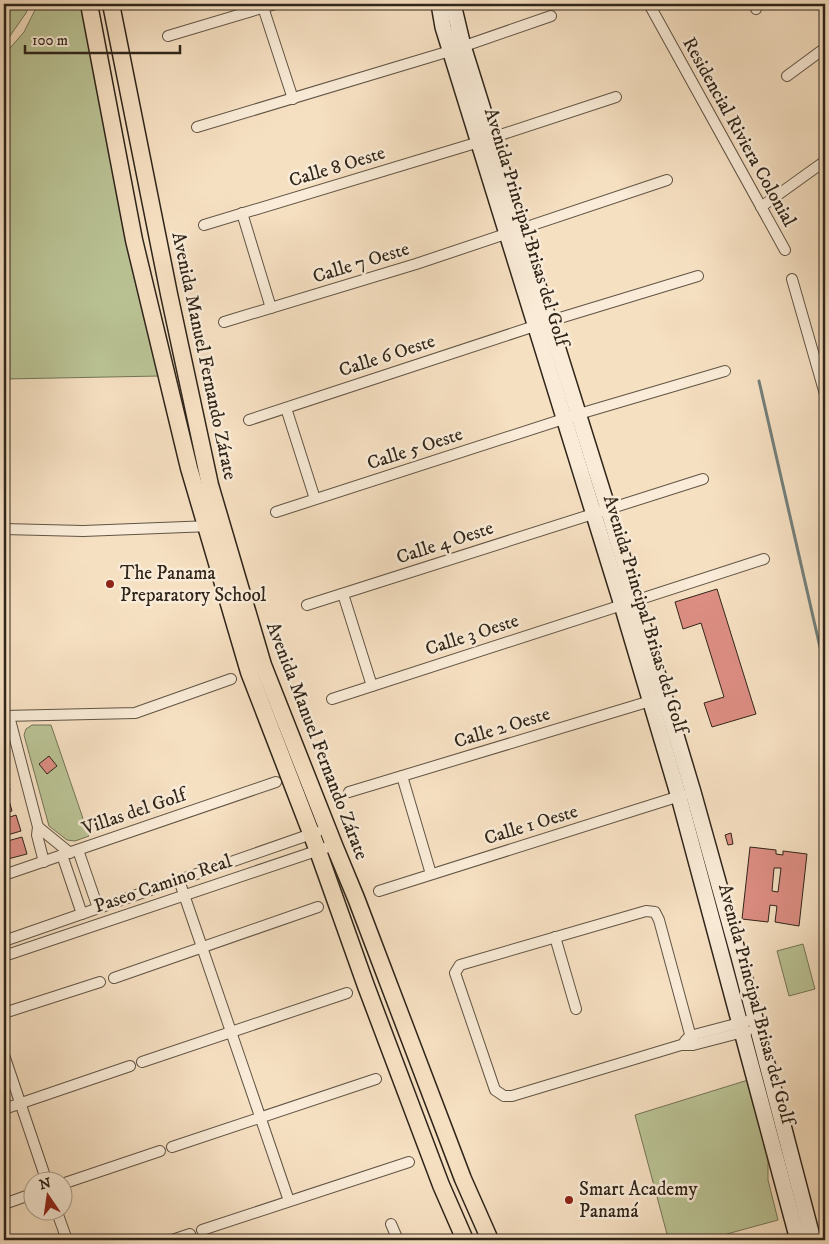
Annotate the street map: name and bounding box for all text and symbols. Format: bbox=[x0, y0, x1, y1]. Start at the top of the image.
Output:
scale bar bbox=[25, 22, 180, 54]
text: 100 m bbox=[32, 31, 68, 50]
street label: Residencial Riviera Colonial bbox=[677, 33, 801, 231]
street label: Avenida Principal Brisas del Golf bbox=[479, 105, 574, 352]
street label: Calle 8 Oeste bbox=[286, 141, 388, 192]
street label: Avenida Manuel Fernando Zárate bbox=[166, 230, 242, 482]
street label: Calle 7 Oeste bbox=[310, 237, 412, 289]
street label: Calle 6 Oeste bbox=[336, 330, 438, 382]
street label: Calle 5 Oeste bbox=[364, 423, 466, 475]
street label: Avenida Principal Brisas del Golf bbox=[598, 492, 693, 739]
street label: Calle 4 Oeste bbox=[394, 516, 497, 569]
place label: The Panama Preparatory School bbox=[120, 562, 267, 607]
marker: The Panama Preparatory School bbox=[104, 578, 116, 590]
street label: Calle 3 Oeste bbox=[422, 609, 522, 661]
street label: Avenida Manuel Fernando Zárate bbox=[261, 619, 373, 863]
street label: Calle 2 Oeste bbox=[451, 702, 553, 753]
street label: Villas del Golf bbox=[78, 783, 192, 841]
street label: Calle 1 Oeste bbox=[481, 800, 581, 850]
street label: Paseo Camino Real bbox=[91, 850, 235, 918]
street label: Avenida Principal Brisas del Golf bbox=[713, 881, 800, 1129]
north arrow bbox=[22, 1172, 72, 1222]
text: N bbox=[38, 1174, 53, 1194]
place label: Smart Academy Panamá bbox=[579, 1178, 698, 1223]
marker: Smart Academy Panamá bbox=[563, 1194, 575, 1206]

